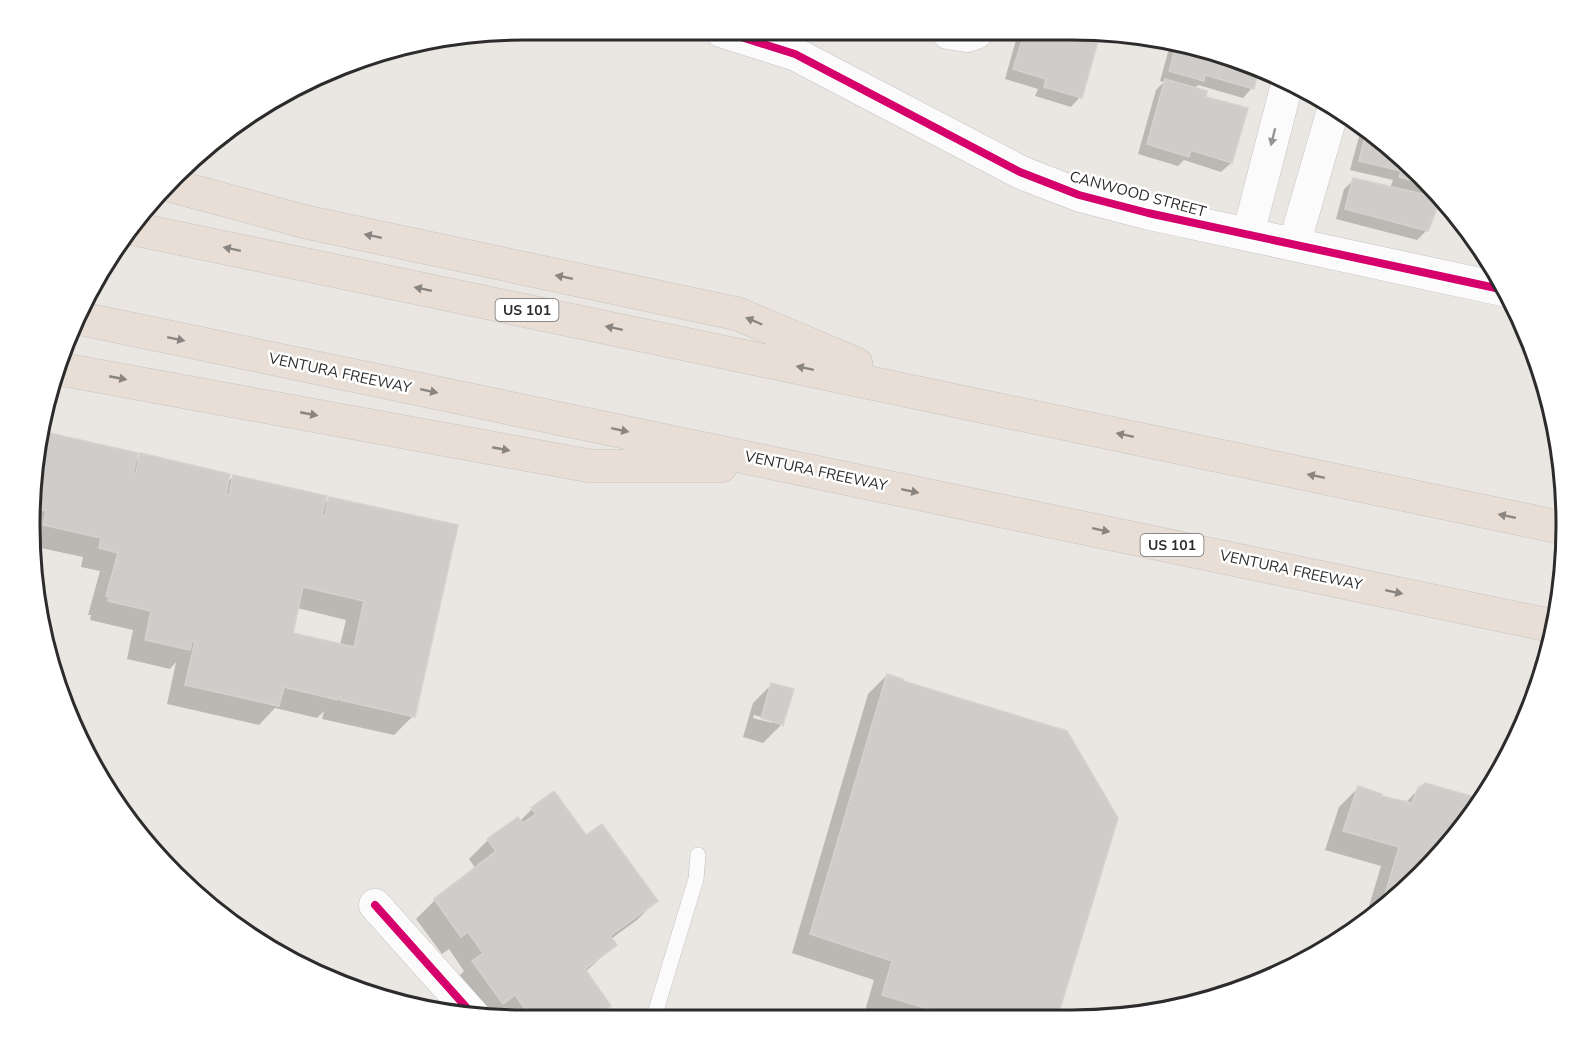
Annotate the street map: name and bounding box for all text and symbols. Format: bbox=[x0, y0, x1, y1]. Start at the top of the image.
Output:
one-way arrow bbox=[1268, 128, 1278, 146]
street label: CANWOOD STREET bbox=[1068, 166, 1208, 222]
one-way arrow bbox=[364, 231, 383, 241]
one-way arrow bbox=[222, 244, 241, 253]
one-way arrow bbox=[554, 272, 573, 281]
one-way arrow bbox=[413, 284, 432, 293]
road number: US 101 bbox=[496, 299, 558, 321]
one-way arrow bbox=[744, 316, 762, 326]
one-way arrow bbox=[604, 323, 623, 333]
one-way arrow bbox=[167, 335, 186, 344]
street label: VENTURA FREEWAY bbox=[266, 348, 414, 398]
one-way arrow bbox=[795, 363, 814, 372]
one-way arrow bbox=[108, 374, 127, 383]
one-way arrow bbox=[419, 387, 438, 396]
one-way arrow bbox=[300, 410, 319, 419]
one-way arrow bbox=[610, 426, 629, 436]
one-way arrow bbox=[1116, 430, 1134, 440]
one-way arrow bbox=[492, 445, 511, 454]
street label: VENTURA FREEWAY bbox=[742, 446, 890, 496]
one-way arrow bbox=[1306, 471, 1325, 480]
one-way arrow bbox=[900, 487, 919, 496]
one-way arrow bbox=[1497, 511, 1516, 520]
one-way arrow bbox=[1091, 526, 1110, 536]
road number: US 101 bbox=[1140, 534, 1204, 556]
street label: VENTURA FREEWAY bbox=[1217, 545, 1365, 595]
one-way arrow bbox=[1385, 587, 1403, 597]

